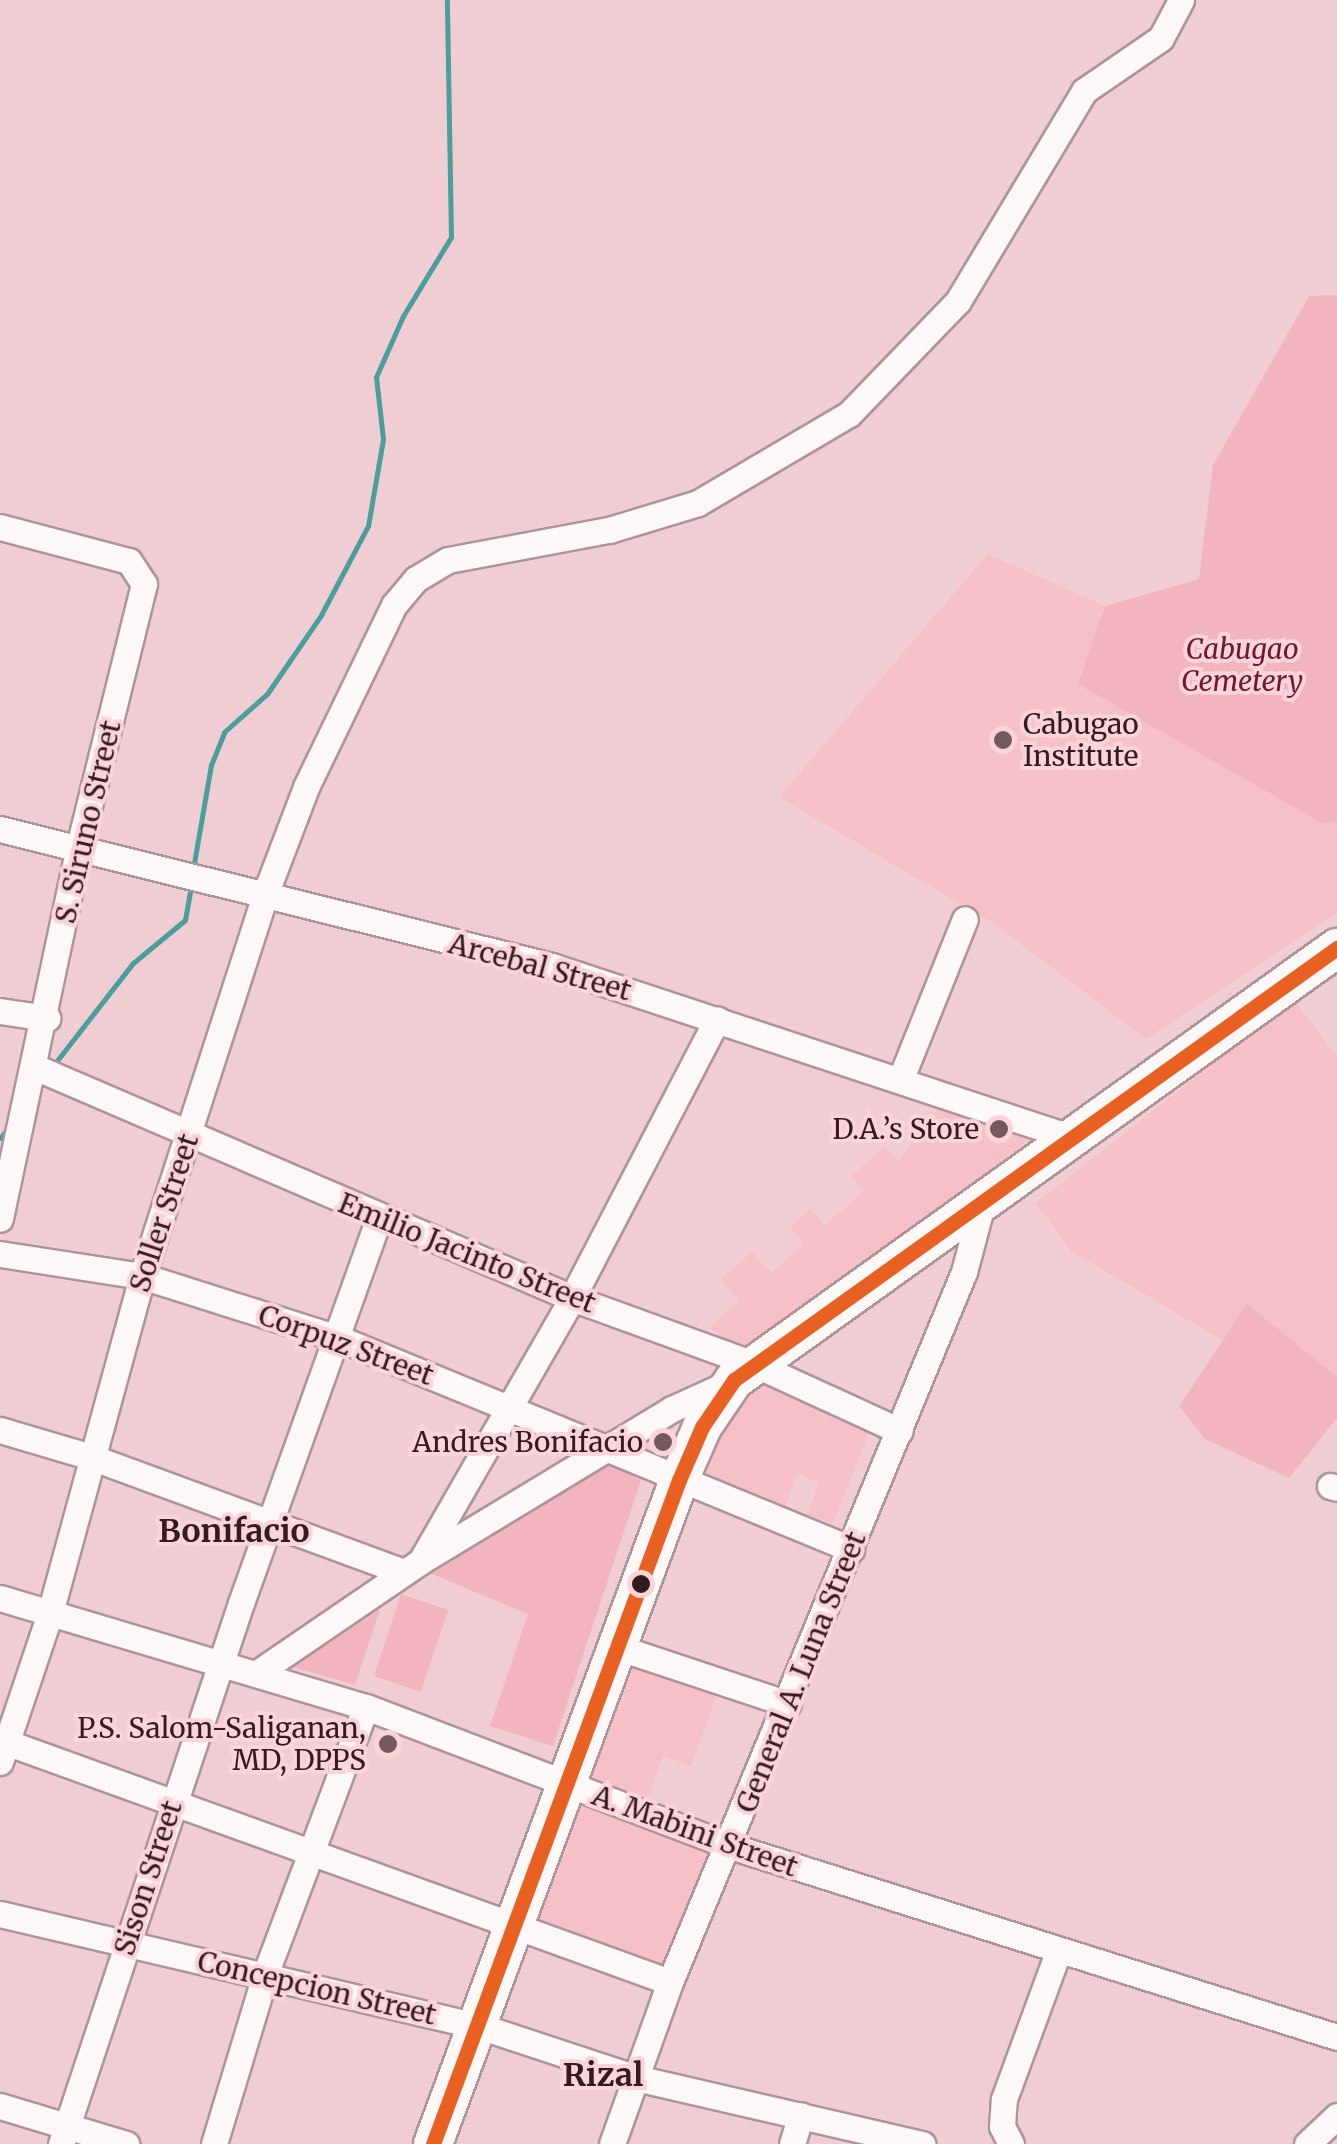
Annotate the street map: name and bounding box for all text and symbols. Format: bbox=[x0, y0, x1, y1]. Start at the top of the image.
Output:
park label: Cabugao Cemetery bbox=[1181, 632, 1303, 698]
place label: Cabugao Institute bbox=[1023, 707, 1139, 773]
street label: S. Siruno Street bbox=[48, 717, 128, 927]
marker: Cabugao Institute bbox=[992, 729, 1014, 751]
street label: Arcebal Street bbox=[445, 926, 635, 1008]
place label: D.A.’s Store bbox=[833, 1112, 979, 1146]
marker: D.A.’s Store bbox=[988, 1118, 1010, 1140]
street label: Soller Street bbox=[123, 1130, 205, 1296]
street label: Emilio Jacinto Street bbox=[334, 1186, 600, 1320]
street label: Corpuz Street bbox=[254, 1298, 438, 1392]
place label: Andres Bonifacio bbox=[412, 1425, 643, 1459]
marker: Andres Bonifacio bbox=[652, 1431, 674, 1453]
district label: Bonifacio bbox=[158, 1512, 310, 1550]
street label: General A. Luna Street bbox=[729, 1527, 873, 1817]
unlabelled marker bbox=[631, 1574, 651, 1594]
place label: P.S. Salom-Saliganan, MD, DPPS bbox=[77, 1711, 366, 1777]
marker: P.S. Salom-Saliganan, MD, DPPS bbox=[375, 1731, 401, 1757]
street label: A. Mabini Street bbox=[588, 1778, 802, 1884]
street label: Sison Street bbox=[107, 1796, 189, 1960]
street label: Concepcion Street bbox=[194, 1944, 440, 2032]
district label: Rizal bbox=[563, 2056, 643, 2094]

